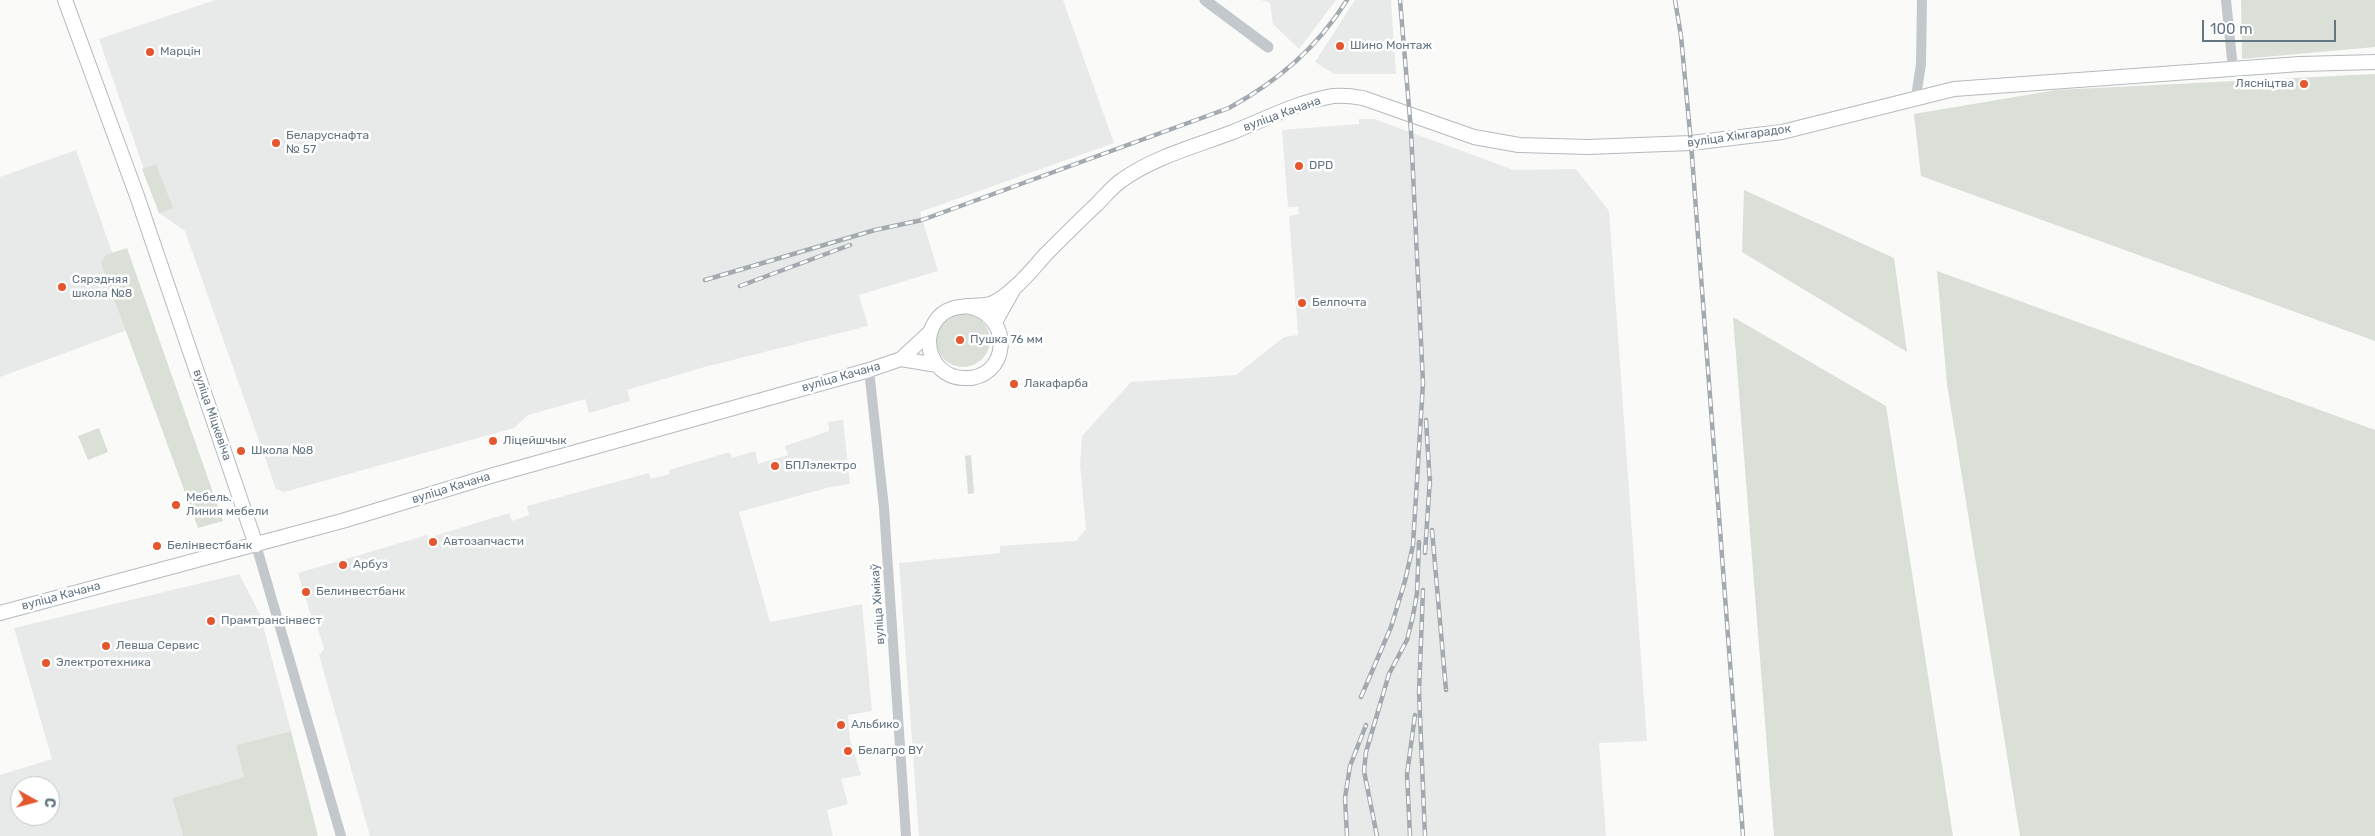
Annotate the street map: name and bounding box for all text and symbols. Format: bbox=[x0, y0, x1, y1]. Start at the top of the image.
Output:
scale bar bbox=[2205, 10, 2339, 42]
text: 100 m bbox=[2210, 20, 2252, 38]
place label: Шино Монтаж bbox=[1350, 39, 1432, 53]
marker: Шино Монтаж bbox=[1334, 40, 1346, 52]
place label: Марцін bbox=[160, 45, 201, 59]
marker: Марцін bbox=[144, 46, 156, 58]
place label: Лясніцтва bbox=[2235, 77, 2294, 91]
marker: Лясніцтва bbox=[2298, 78, 2310, 90]
street label: вуліца Качана bbox=[1241, 93, 1323, 135]
street label: вуліца Хімгарадок bbox=[1686, 122, 1792, 150]
place label: Беларуснафта № 57 bbox=[286, 129, 369, 157]
marker: Беларуснафта № 57 bbox=[270, 137, 282, 149]
place label: DPD bbox=[1309, 159, 1333, 173]
marker: DPD bbox=[1293, 160, 1305, 172]
place label: Сярэдняя школа №8 bbox=[72, 273, 132, 301]
marker: Сярэдняя школа №8 bbox=[56, 281, 68, 293]
place label: Белпочта bbox=[1312, 296, 1367, 310]
marker: Белпочта bbox=[1296, 297, 1308, 309]
place label: Пушка 76 мм bbox=[970, 333, 1043, 347]
marker: Пушка 76 мм bbox=[954, 334, 966, 346]
street label: вуліца Качана bbox=[800, 359, 882, 395]
street label: вуліца Міцкевіча bbox=[190, 368, 234, 462]
place label: Лакафарба bbox=[1024, 377, 1088, 391]
marker: Лакафарба bbox=[1008, 378, 1020, 390]
place label: Ліцейшчык bbox=[503, 434, 567, 448]
marker: Ліцейшчык bbox=[487, 435, 499, 447]
place label: Школа №8 bbox=[251, 444, 313, 458]
marker: Школа №8 bbox=[235, 445, 247, 457]
place label: БПЛэлектро bbox=[785, 459, 857, 473]
marker: БПЛэлектро bbox=[769, 460, 781, 472]
street label: вуліца Качана bbox=[410, 469, 492, 507]
place label: Мебель. Линия мебели bbox=[186, 491, 269, 519]
marker: Мебель. Линия мебели bbox=[170, 499, 182, 511]
place label: Автозапчасти bbox=[443, 535, 524, 549]
marker: Автозапчасти bbox=[427, 536, 439, 548]
place label: Белінвестбанк bbox=[167, 539, 252, 553]
marker: Белінвестбанк bbox=[151, 540, 163, 552]
place label: Арбуз bbox=[353, 558, 388, 572]
marker: Арбуз bbox=[337, 559, 349, 571]
street label: вуліца Хімікаў bbox=[868, 563, 888, 645]
street label: вуліца Качана bbox=[20, 579, 102, 613]
place label: Белинвестбанк bbox=[316, 585, 405, 599]
marker: Белинвестбанк bbox=[300, 586, 312, 598]
place label: Прамтрансінвест bbox=[221, 614, 322, 628]
marker: Прамтрансінвест bbox=[205, 615, 217, 627]
place label: Левша Сервис bbox=[116, 639, 199, 653]
marker: Левша Сервис bbox=[100, 640, 112, 652]
place label: Электротехника bbox=[56, 656, 151, 670]
marker: Электротехника bbox=[40, 657, 52, 669]
place label: Альбико bbox=[851, 718, 899, 732]
marker: Альбико bbox=[835, 719, 847, 731]
place label: Белагро BY bbox=[858, 744, 924, 758]
marker: Белагро BY bbox=[842, 745, 854, 757]
north arrow bbox=[10, 776, 60, 826]
text: С bbox=[40, 797, 58, 809]

